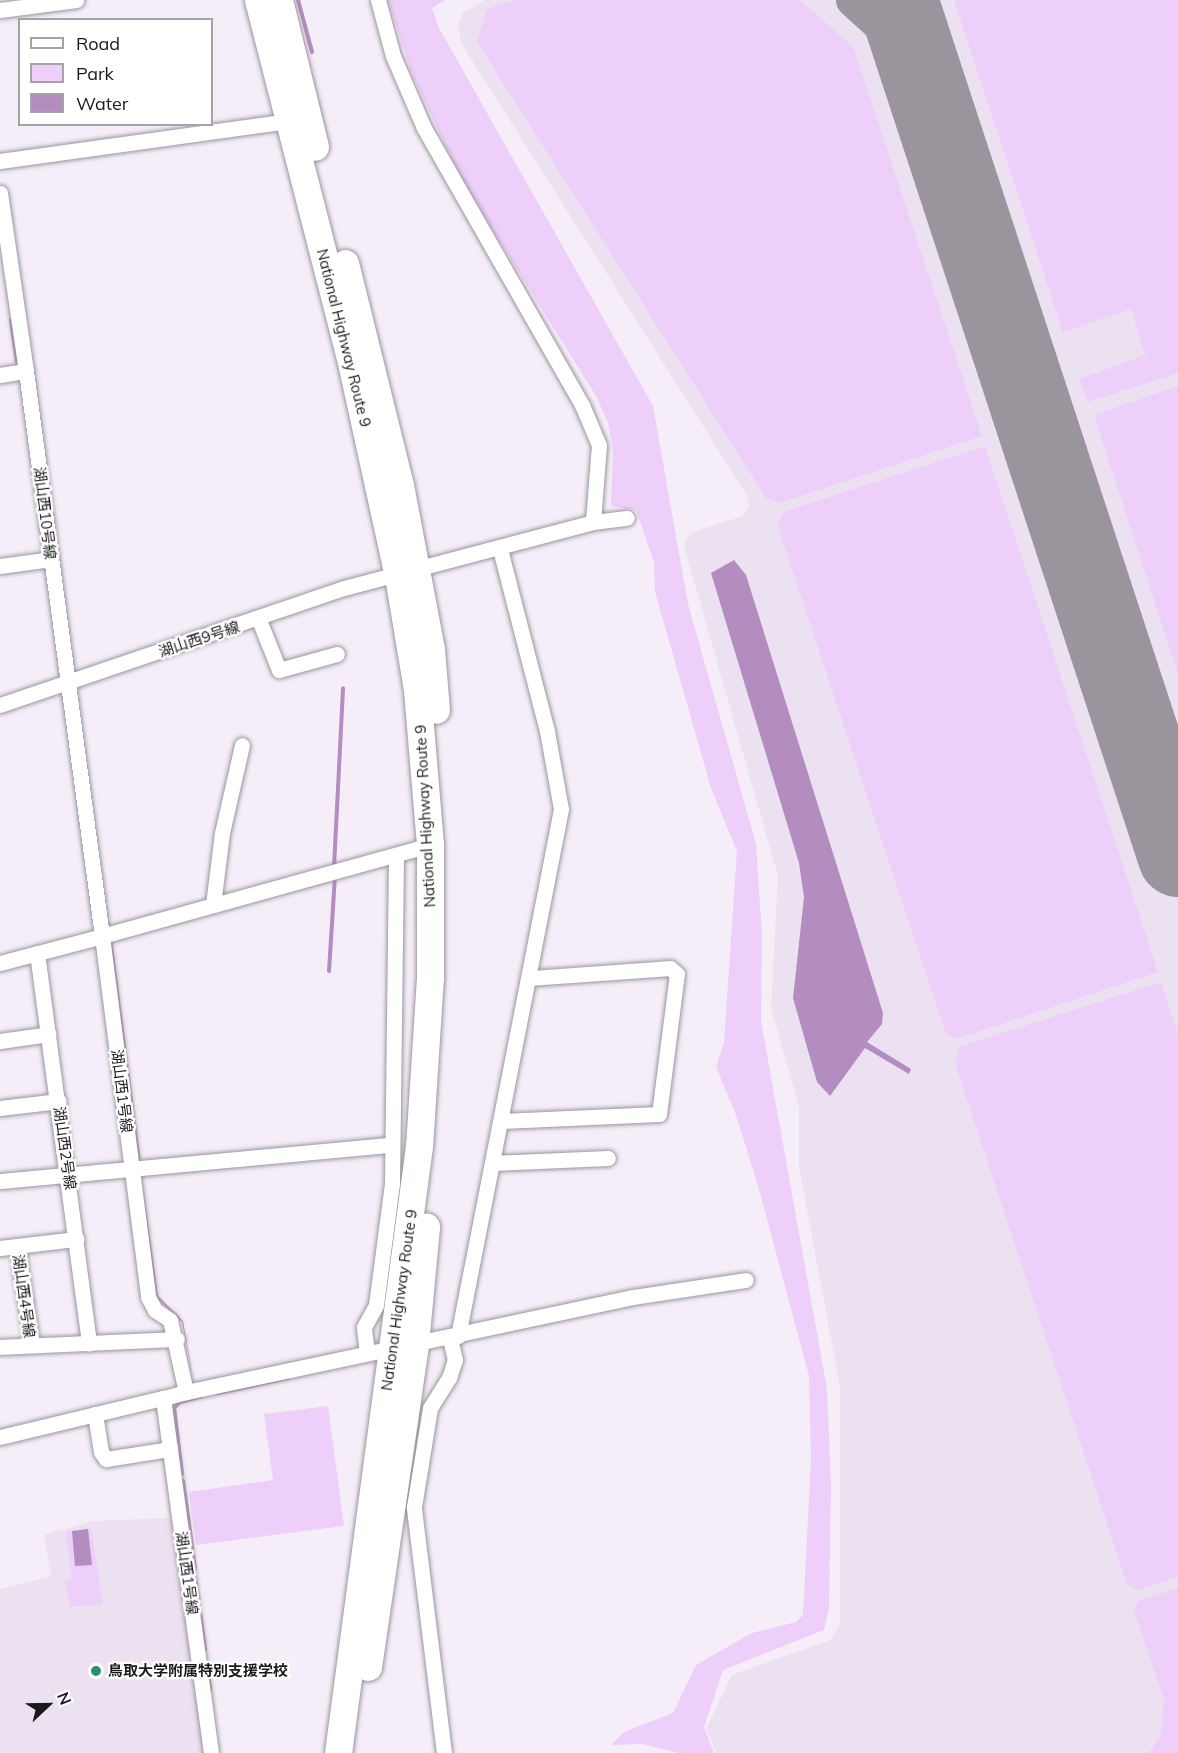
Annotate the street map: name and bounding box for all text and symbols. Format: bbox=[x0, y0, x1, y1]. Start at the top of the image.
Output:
legend bbox=[18, 18, 213, 126]
text: Road bbox=[76, 32, 120, 55]
text: Park bbox=[76, 62, 114, 85]
text: Water bbox=[76, 92, 128, 115]
street label: National Highway Route 9 bbox=[313, 247, 375, 429]
street label: 湖山西10号線 bbox=[30, 466, 60, 560]
street label: 湖山西9号線 bbox=[156, 617, 242, 661]
street label: National Highway Route 9 bbox=[411, 724, 439, 908]
street label: 湖山西1号線 bbox=[108, 1048, 136, 1134]
street label: 湖山西2号線 bbox=[50, 1105, 80, 1191]
street label: National Highway Route 9 bbox=[377, 1208, 421, 1392]
street label: 湖山西4号線 bbox=[9, 1253, 39, 1339]
street label: 湖山西1号線 bbox=[172, 1530, 202, 1616]
place label: 鳥取大学附属特別支援学校 bbox=[108, 1662, 288, 1680]
marker: 鳥取大学附属特別支援学校 bbox=[89, 1664, 103, 1678]
north arrow bbox=[18, 1675, 78, 1735]
text: N bbox=[53, 1689, 76, 1708]

